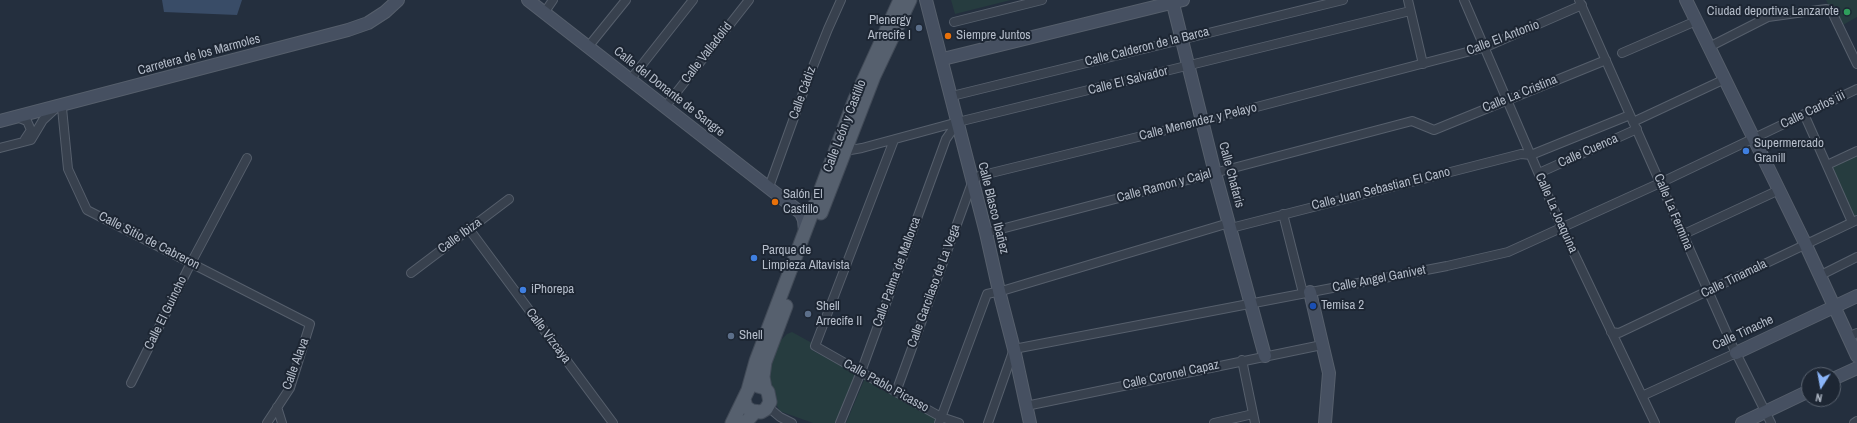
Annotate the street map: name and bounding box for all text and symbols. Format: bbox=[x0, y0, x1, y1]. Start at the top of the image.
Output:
place label: Ciudad deportiva Lanzarote bbox=[1707, 4, 1839, 20]
marker: Ciudad deportiva Lanzarote bbox=[1842, 7, 1852, 17]
place label: Plenergy Arrecife I bbox=[868, 13, 911, 44]
street label: Calle El Antonio bbox=[1465, 17, 1541, 59]
street label: Calle Valladolid bbox=[678, 19, 736, 87]
marker: Plenergy Arrecife I bbox=[914, 23, 924, 33]
street label: Calle Calderon de la Barca bbox=[1083, 24, 1211, 70]
place label: Siempre Juntos bbox=[956, 28, 1031, 44]
street label: Carretera de los Marmoles bbox=[136, 31, 262, 79]
marker: Siempre Juntos bbox=[943, 31, 953, 41]
street label: Calle del Donante de Sangre bbox=[610, 44, 728, 140]
street label: Calle Cádiz bbox=[786, 64, 820, 122]
street label: Calle El Salvador bbox=[1086, 64, 1170, 98]
street label: Calle La Cristina bbox=[1480, 72, 1560, 116]
street label: Calle León y Castillo bbox=[820, 78, 870, 174]
street label: Calle Carlos iii bbox=[1778, 88, 1848, 132]
street label: Calle Menendez y Pelayo bbox=[1137, 100, 1259, 144]
street label: Calle Cuenca bbox=[1556, 131, 1620, 171]
place label: Supermercado Granill bbox=[1754, 136, 1824, 167]
street label: Calle Chafaris bbox=[1215, 140, 1247, 210]
marker: Supermercado Granill bbox=[1741, 146, 1751, 156]
street label: Calle Blasco Ibañez bbox=[974, 160, 1012, 256]
street label: Calle Juan Sebastian El Cano bbox=[1310, 164, 1452, 214]
street label: Calle Ramon y Cajal bbox=[1115, 166, 1213, 206]
street label: Calle La Joaquina bbox=[1531, 171, 1581, 255]
street label: Calle La Fermina bbox=[1650, 172, 1696, 252]
place label: Salón El Castillo bbox=[783, 187, 823, 218]
marker: Salón El Castillo bbox=[770, 197, 780, 207]
street label: Calle Sitio de Cabreron bbox=[96, 209, 202, 273]
street label: Calle Ibiza bbox=[435, 215, 485, 257]
street label: Calle Palma de Mallorca bbox=[870, 215, 924, 329]
street label: Calle Garcilaso de La Vega bbox=[904, 222, 964, 350]
place label: Parque de Limpieza Altavista bbox=[762, 243, 850, 274]
marker: Parque de Limpieza Altavista bbox=[749, 253, 759, 263]
street label: Calle Tinamala bbox=[1698, 256, 1770, 302]
street label: Calle Angel Ganivet bbox=[1331, 262, 1427, 296]
street label: Calle El Guincho bbox=[141, 274, 191, 352]
place label: iPhorepa bbox=[531, 282, 574, 298]
marker: iPhorepa bbox=[518, 285, 528, 295]
place label: Temisa 2 bbox=[1321, 298, 1364, 314]
place label: Shell Arrecife II bbox=[816, 299, 862, 330]
marker: Temisa 2 bbox=[1308, 301, 1318, 311]
street label: Calle Vizcaya bbox=[522, 305, 574, 367]
marker: Shell Arrecife II bbox=[803, 309, 813, 319]
street label: Calle Tinache bbox=[1710, 312, 1776, 354]
place label: Shell bbox=[739, 328, 763, 344]
marker: Shell bbox=[726, 331, 736, 341]
street label: Calle Alava bbox=[279, 336, 313, 392]
street label: Calle Pablo Picasso bbox=[841, 356, 931, 416]
street label: Calle Coronel Capaz bbox=[1121, 357, 1221, 393]
north arrow bbox=[1801, 367, 1841, 407]
text: N bbox=[1814, 390, 1823, 405]

